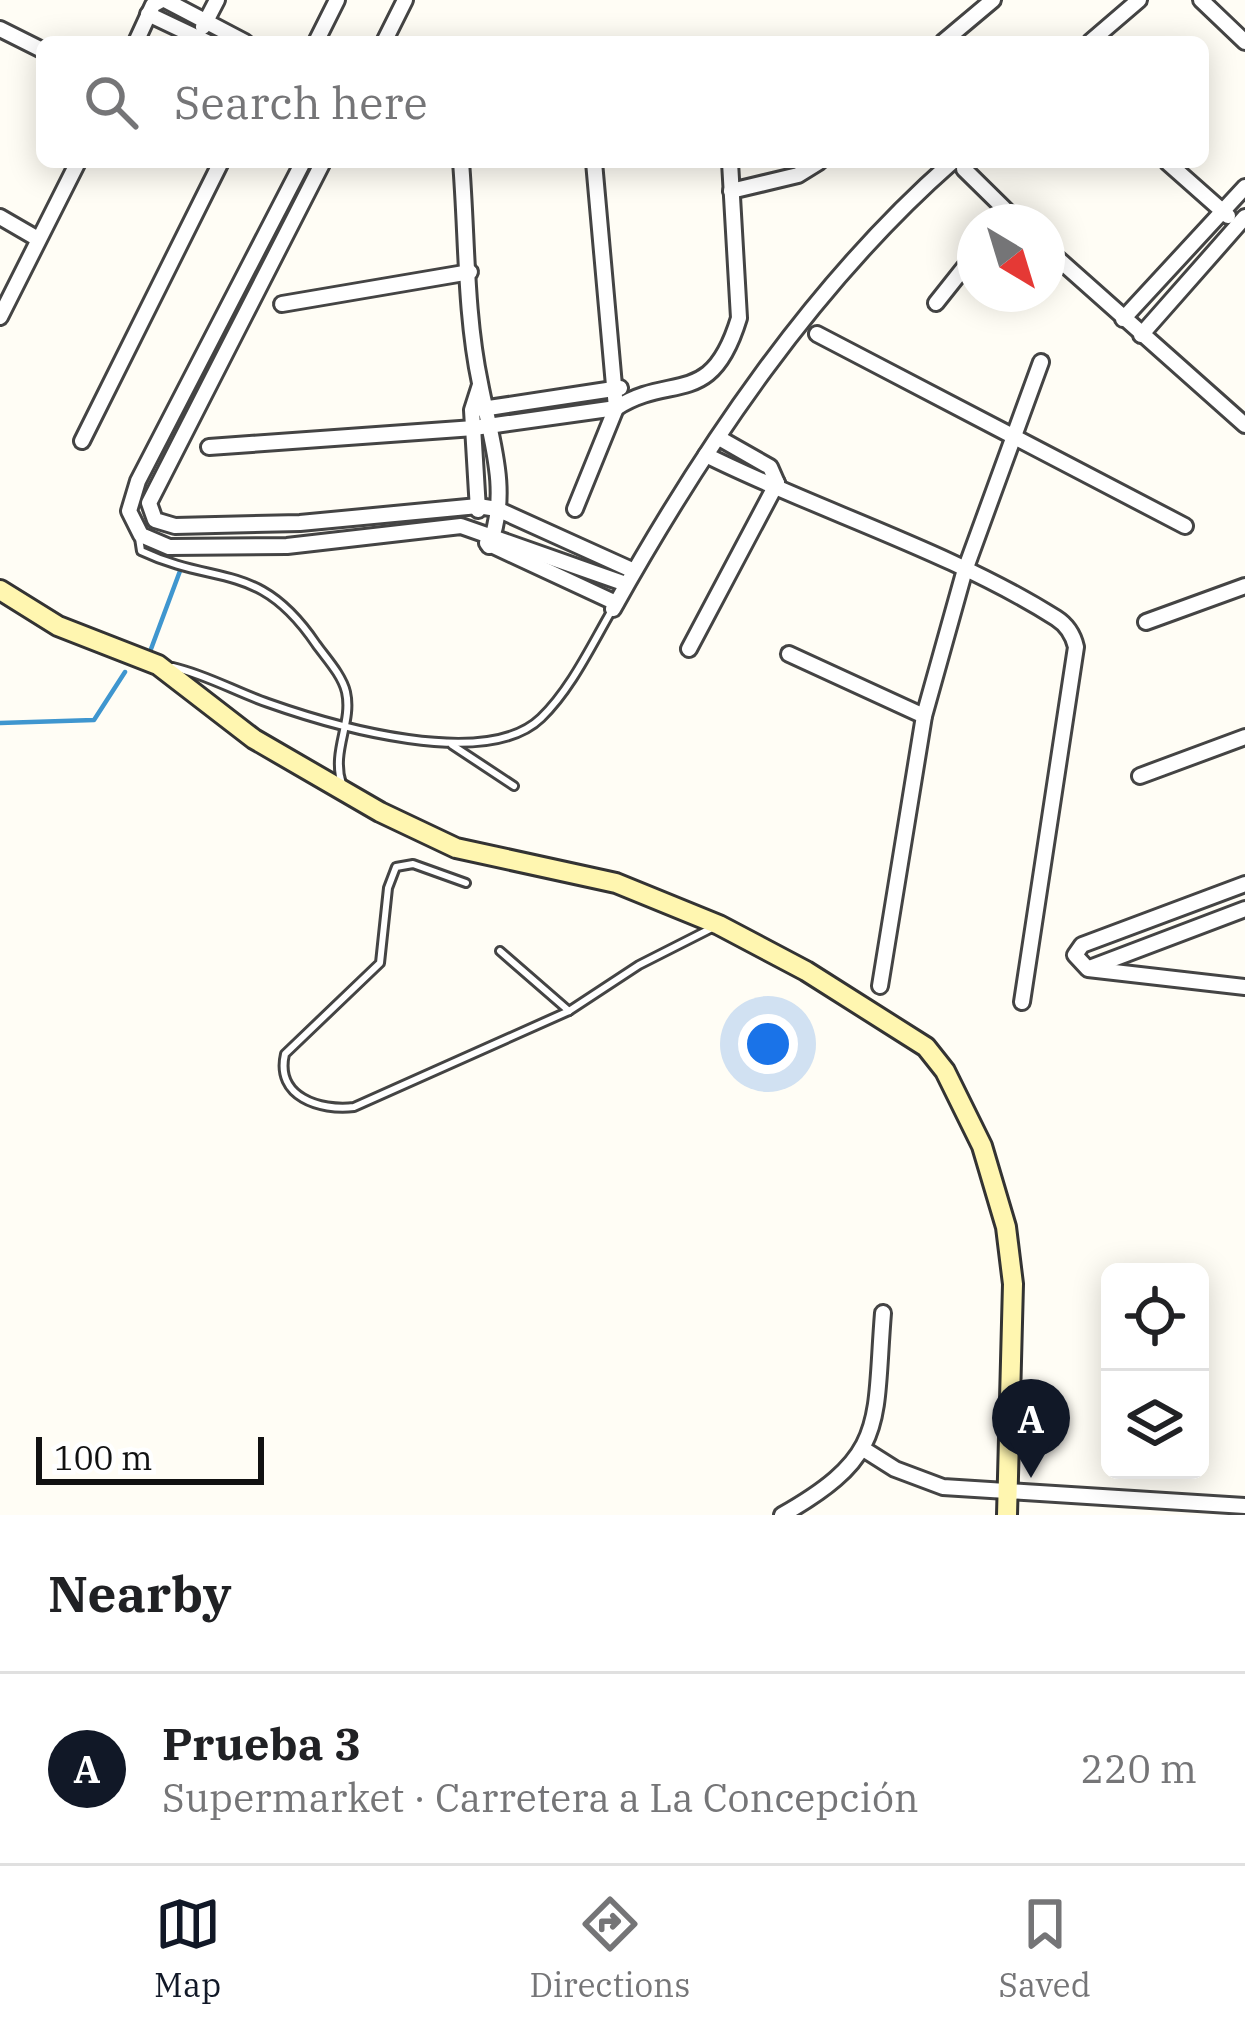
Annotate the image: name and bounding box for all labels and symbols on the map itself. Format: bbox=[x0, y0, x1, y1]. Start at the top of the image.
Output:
north arrow bbox=[957, 204, 1065, 312]
your location bbox=[738, 1014, 798, 1074]
pin: A bbox=[992, 1379, 1070, 1478]
scale bar bbox=[36, 1431, 264, 1484]

